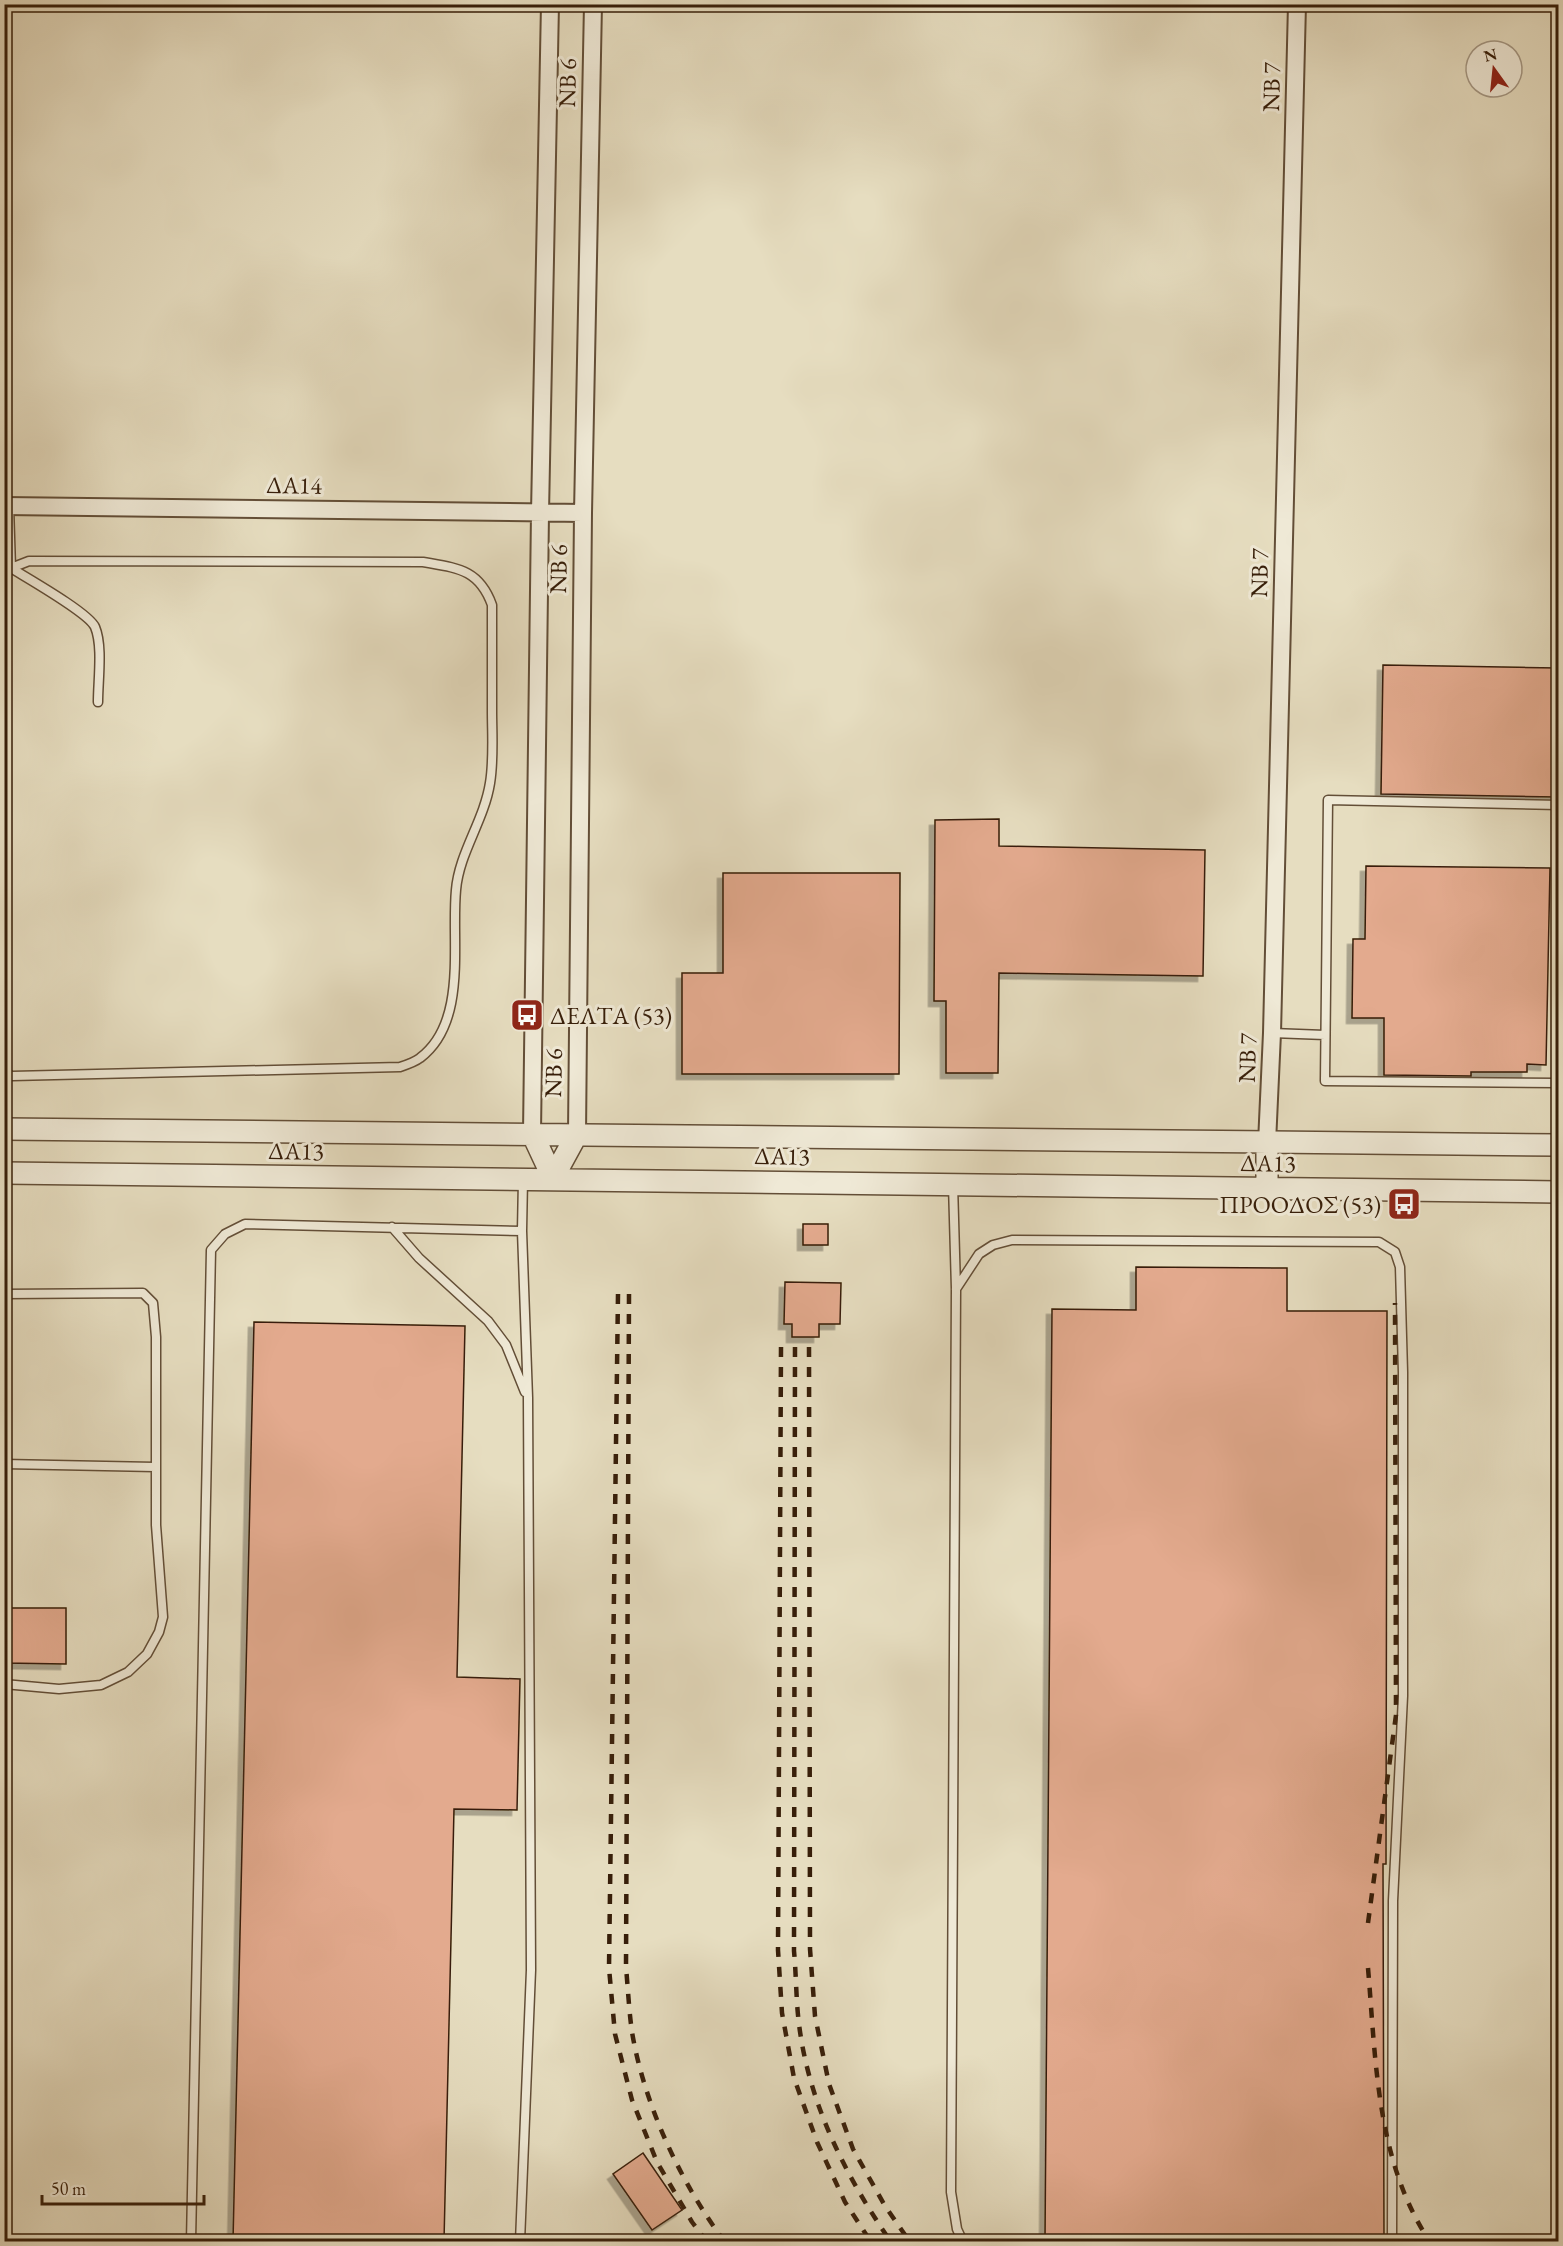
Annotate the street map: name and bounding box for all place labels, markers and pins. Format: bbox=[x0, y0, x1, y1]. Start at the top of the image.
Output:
bus stop icon: ΔΕΛΤΑ (53) bbox=[509, 997, 545, 1033]
place label: ΔΕΛΤΑ (53) bbox=[550, 1000, 672, 1031]
bus stop icon: ΠΡΟΟΔΟΣ (53) bbox=[1386, 1186, 1422, 1222]
place label: ΠΡΟΟΔΟΣ (53) bbox=[1219, 1189, 1381, 1220]

